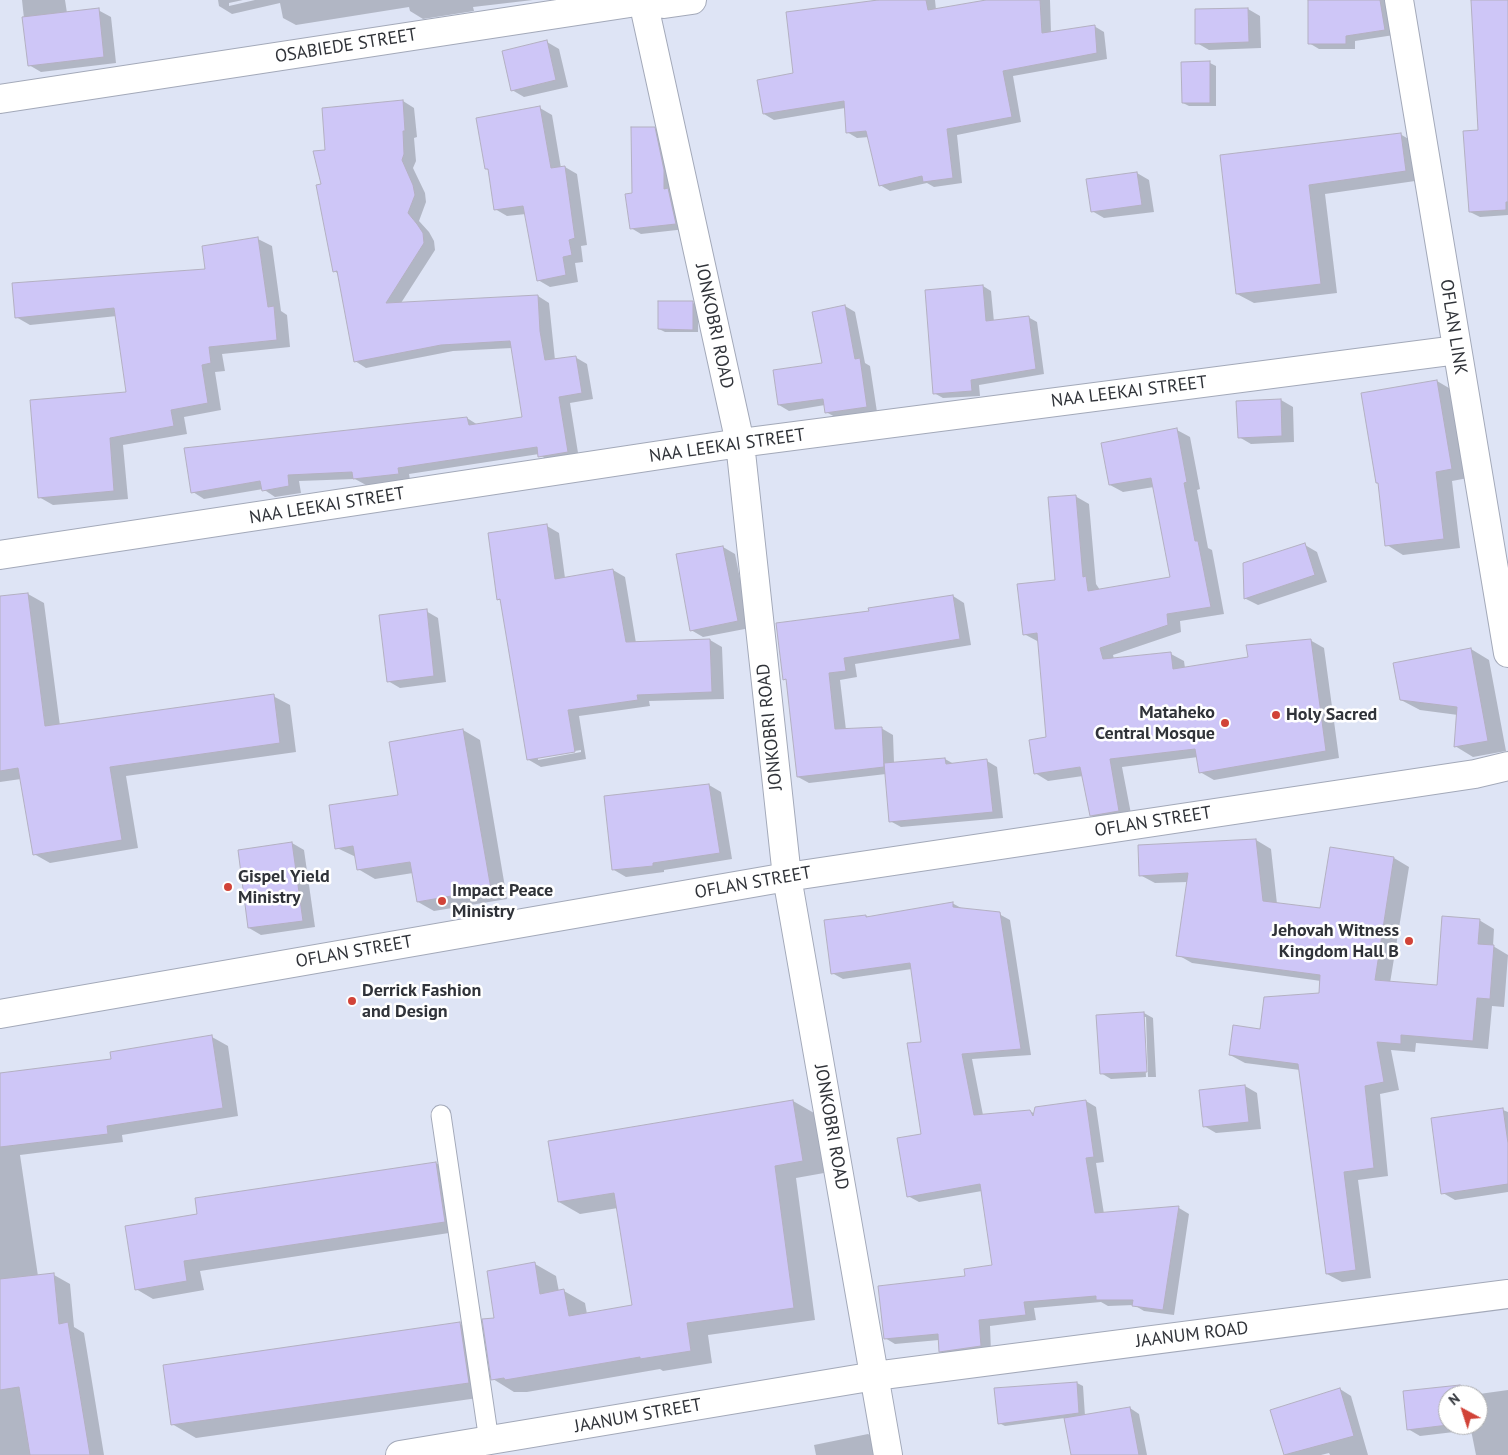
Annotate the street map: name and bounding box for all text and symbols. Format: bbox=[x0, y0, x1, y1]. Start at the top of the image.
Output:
street label: OSABIEDE STREET bbox=[273, 24, 419, 68]
street label: JONKOBRI ROAD bbox=[690, 261, 738, 391]
street label: OFLAN LINK bbox=[1435, 278, 1471, 376]
street label: NAA LEEKAI STREET bbox=[1050, 372, 1208, 412]
street label: NAA LEEKAI STREET bbox=[648, 424, 806, 468]
street label: NAA LEEKAI STREET bbox=[248, 483, 406, 529]
street label: JONKOBRI ROAD bbox=[753, 663, 787, 791]
place label: Mataheko Central Mosque bbox=[1095, 702, 1215, 744]
place label: Holy Sacred bbox=[1286, 704, 1377, 726]
marker: Holy Sacred bbox=[1270, 709, 1282, 721]
marker: Mataheko Central Mosque bbox=[1219, 717, 1231, 729]
street label: OFLAN STREET bbox=[1093, 802, 1213, 842]
street label: OFLAN STREET bbox=[693, 862, 813, 904]
place label: Gispel Yield Ministry bbox=[238, 866, 330, 909]
place label: Impact Peace Ministry bbox=[452, 880, 553, 922]
marker: Gispel Yield Ministry bbox=[222, 881, 234, 893]
marker: Impact Peace Ministry bbox=[436, 895, 448, 907]
place label: Jehovah Witness Kingdom Hall B bbox=[1272, 920, 1399, 962]
street label: OFLAN STREET bbox=[294, 931, 414, 973]
marker: Jehovah Witness Kingdom Hall B bbox=[1403, 935, 1415, 947]
place label: Derrick Fashion and Design bbox=[362, 980, 481, 1022]
marker: Derrick Fashion and Design bbox=[346, 995, 358, 1007]
street label: JONKOBRI ROAD bbox=[809, 1062, 853, 1192]
street label: JAANUM ROAD bbox=[1134, 1317, 1250, 1353]
north arrow bbox=[1438, 1385, 1488, 1435]
text: N bbox=[1445, 1389, 1463, 1409]
street label: JAANUM STREET bbox=[573, 1394, 703, 1438]

